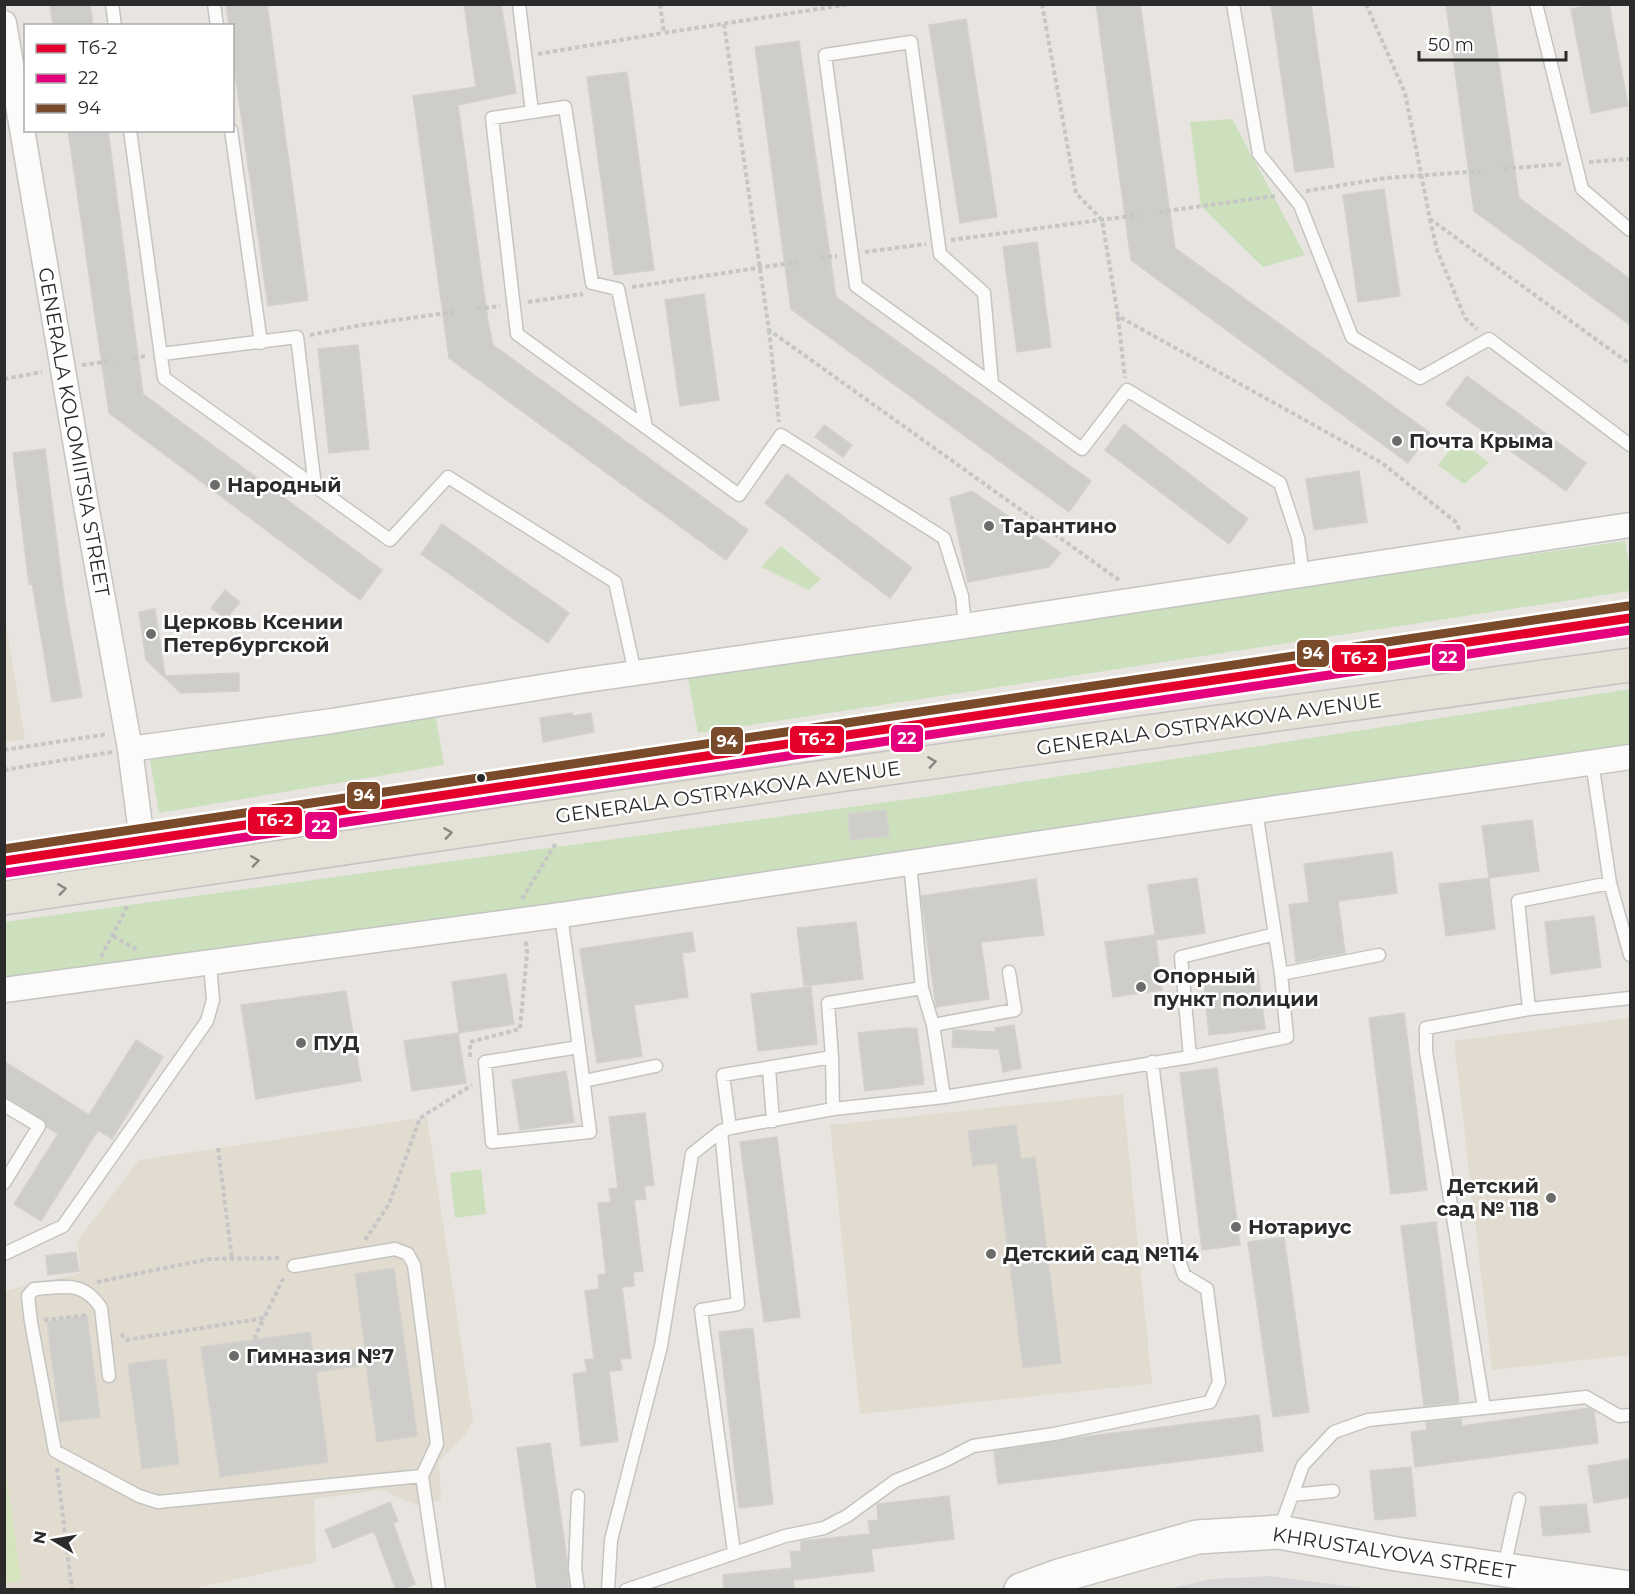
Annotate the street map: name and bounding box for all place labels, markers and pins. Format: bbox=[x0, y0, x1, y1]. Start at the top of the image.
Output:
place label: Почта Крыма bbox=[1409, 429, 1553, 453]
marker: Почта Крыма bbox=[1390, 434, 1404, 448]
place label: Народный bbox=[227, 473, 342, 497]
marker: Народный bbox=[208, 478, 222, 492]
place label: Тарантино bbox=[1001, 514, 1117, 538]
marker: Тарантино bbox=[982, 519, 996, 533]
place label: Церковь Ксении Петербургской bbox=[163, 610, 343, 657]
marker: Церковь Ксении Петербургской bbox=[144, 627, 158, 641]
unlabelled marker bbox=[475, 772, 487, 784]
place label: Опорный пункт полиции bbox=[1153, 964, 1319, 1011]
marker: Опорный пункт полиции bbox=[1134, 980, 1148, 994]
place label: ПУД bbox=[313, 1031, 360, 1055]
marker: ПУД bbox=[294, 1036, 308, 1050]
place label: Детский сад № 118 bbox=[1437, 1174, 1539, 1221]
marker: Детский сад № 118 bbox=[1544, 1191, 1558, 1205]
place label: Нотариус bbox=[1248, 1215, 1352, 1239]
marker: Нотариус bbox=[1229, 1220, 1243, 1234]
place label: Детский сад №114 bbox=[1003, 1242, 1199, 1266]
marker: Детский сад №114 bbox=[984, 1247, 998, 1261]
place label: Гимназия №7 bbox=[246, 1344, 394, 1368]
marker: Гимназия №7 bbox=[227, 1349, 241, 1363]

